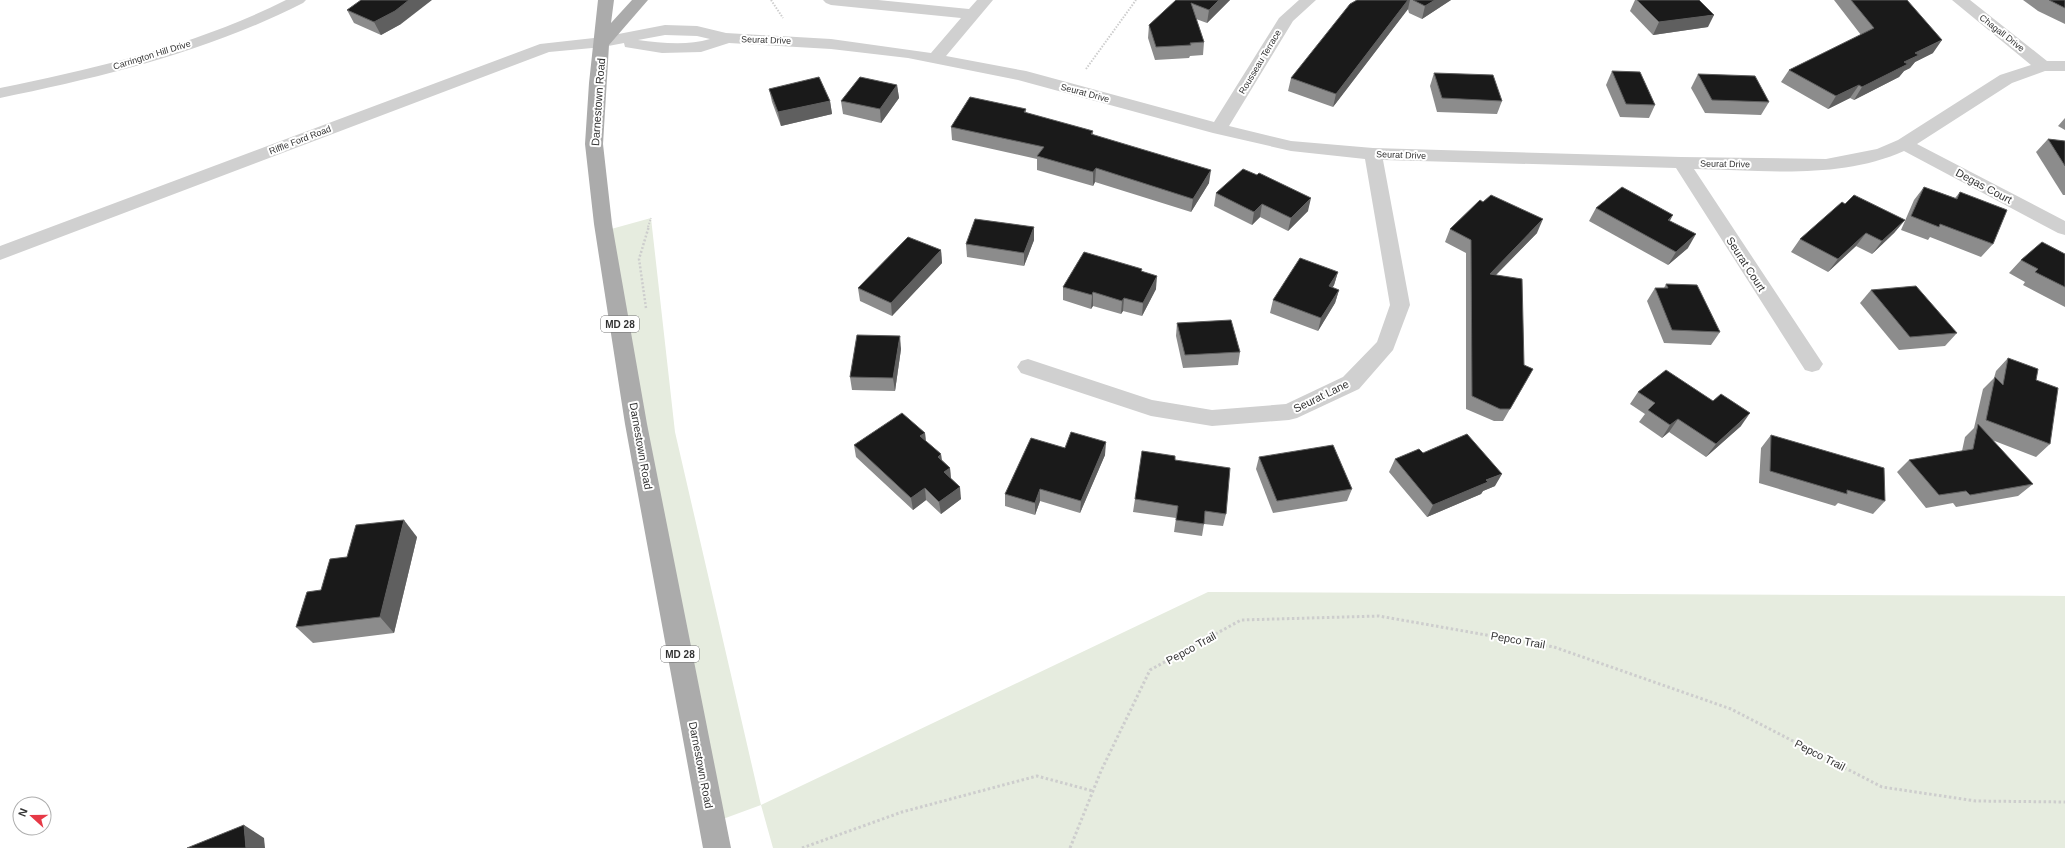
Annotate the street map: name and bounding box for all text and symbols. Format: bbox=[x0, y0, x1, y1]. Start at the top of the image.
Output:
street label: Chagall Drive bbox=[1978, 12, 2026, 54]
street label: Rousseau Terrace bbox=[1237, 28, 1283, 96]
street label: Seurat Drive bbox=[741, 34, 791, 46]
street label: Carrington Hill Drive bbox=[112, 38, 192, 72]
street label: Darnestown Road bbox=[589, 58, 607, 146]
street label: Seurat Drive bbox=[1060, 82, 1110, 104]
street label: Riffle Ford Road bbox=[268, 124, 332, 156]
street label: Seurat Drive bbox=[1376, 149, 1426, 161]
street label: Seurat Drive bbox=[1700, 159, 1750, 169]
street label: Degas Court bbox=[1954, 166, 2014, 206]
street label: Seurat Court bbox=[1724, 235, 1768, 293]
road number: MD 28 bbox=[601, 316, 639, 332]
street label: Seurat Lane bbox=[1291, 377, 1351, 415]
street label: Darnestown Road bbox=[627, 402, 655, 490]
street label: Pepco Trail bbox=[1164, 629, 1218, 667]
street label: Pepco Trail bbox=[1490, 629, 1546, 651]
road number: MD 28 bbox=[661, 646, 699, 662]
street label: Darnestown Road bbox=[687, 721, 715, 809]
street label: Pepco Trail bbox=[1793, 737, 1847, 773]
north arrow bbox=[12, 796, 52, 836]
text: N bbox=[16, 807, 30, 818]

